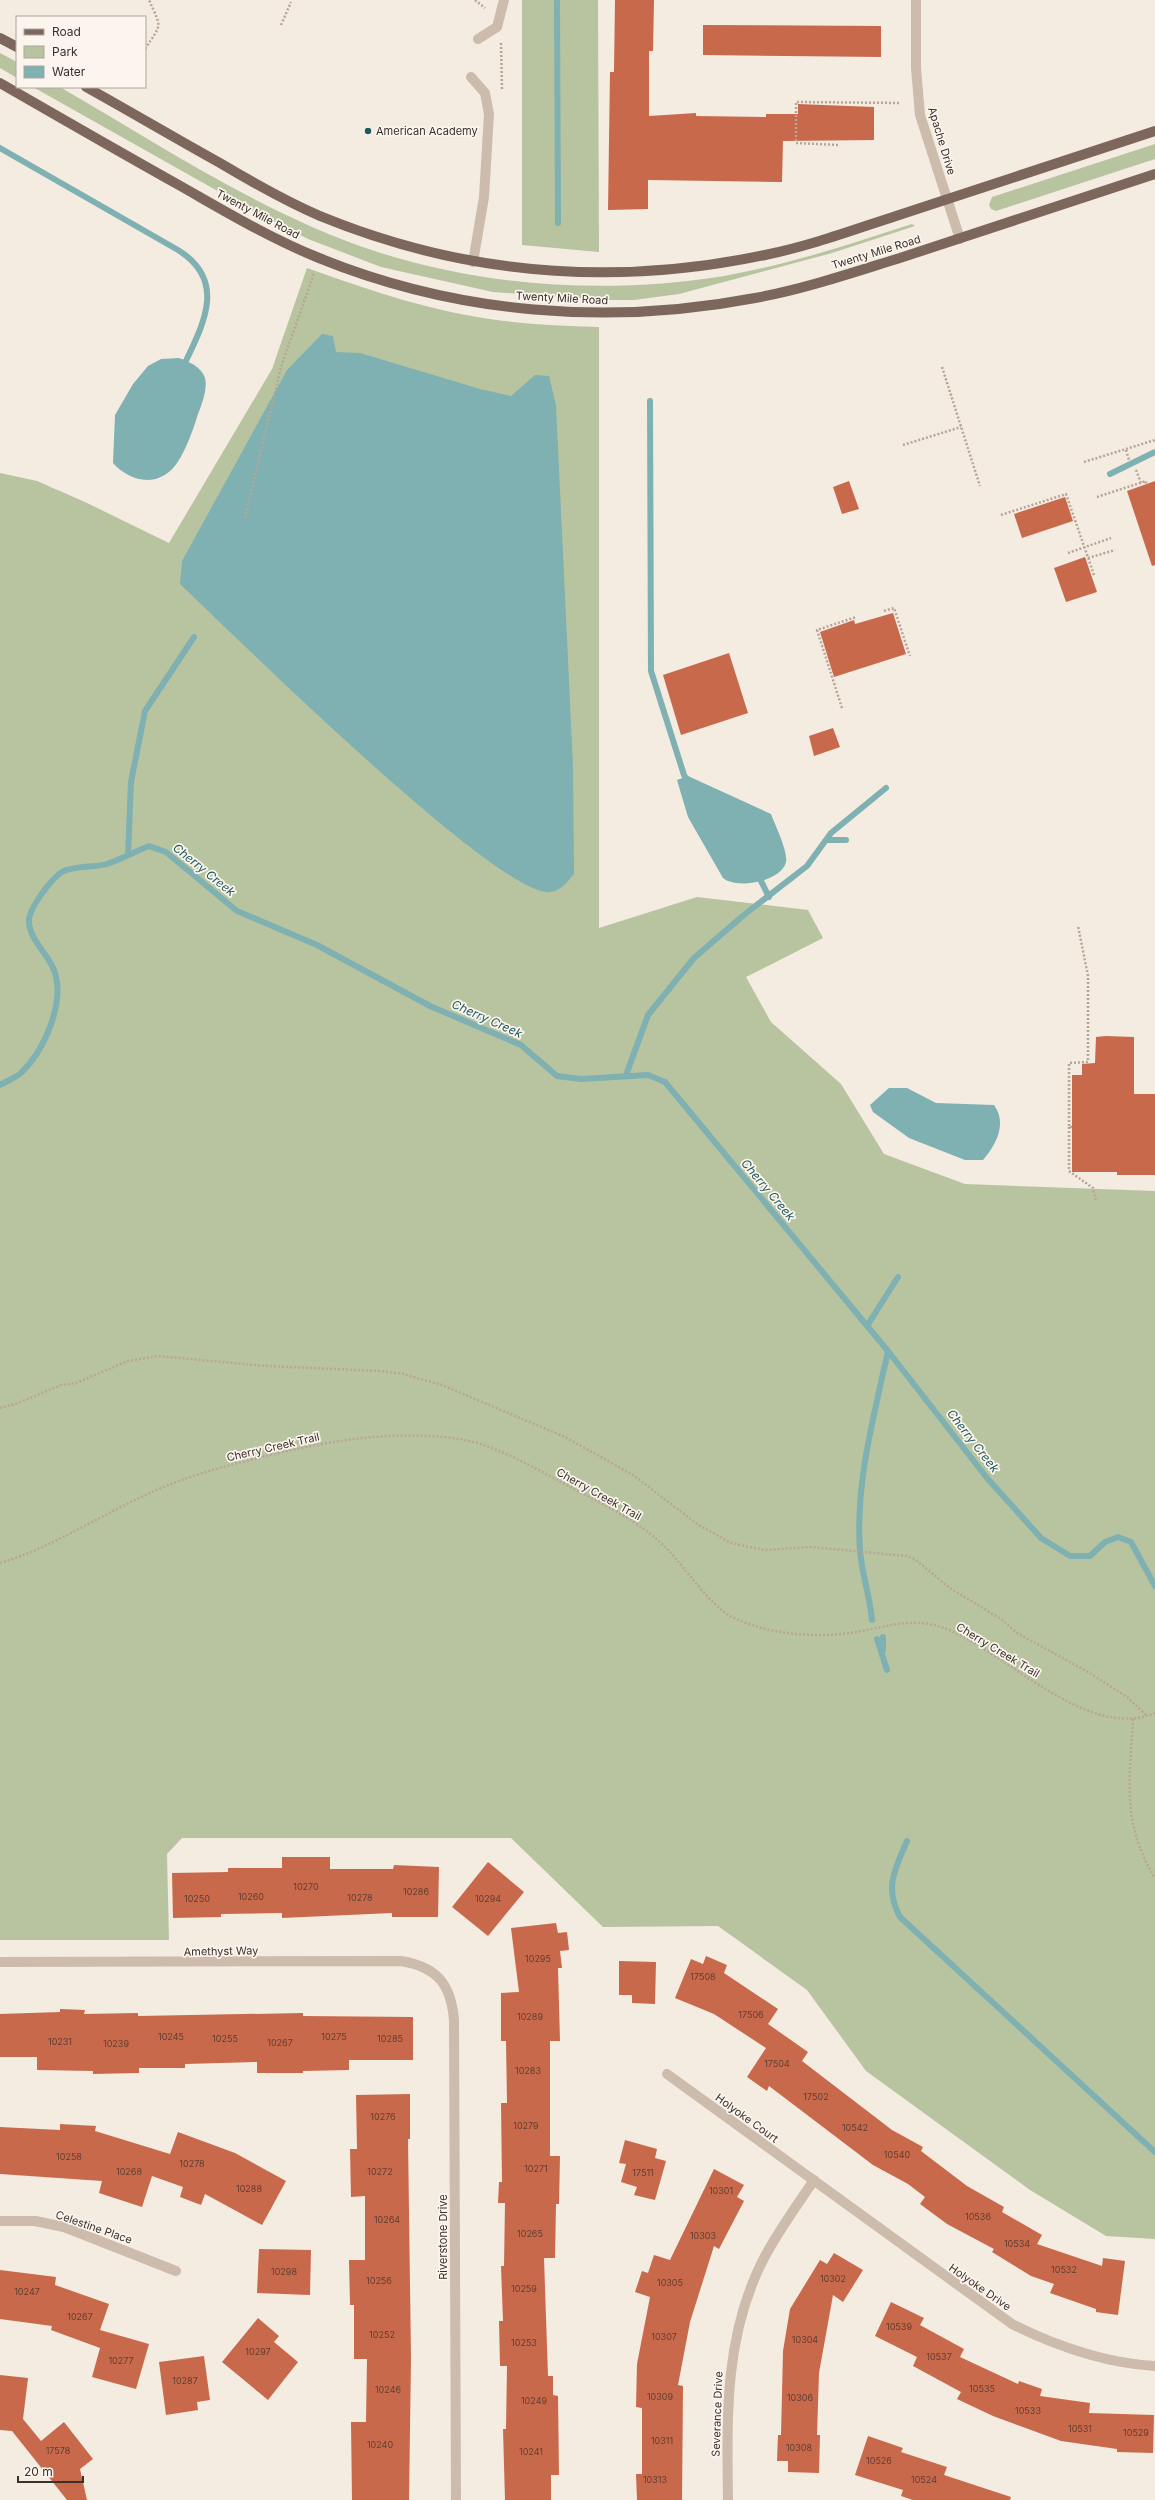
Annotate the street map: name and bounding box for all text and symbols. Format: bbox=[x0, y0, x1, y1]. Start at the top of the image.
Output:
legend bbox=[16, 16, 146, 88]
text: Road bbox=[52, 24, 81, 39]
text: Park bbox=[52, 44, 78, 59]
text: Water bbox=[52, 64, 86, 79]
street label: Apache Drive bbox=[925, 105, 959, 177]
place label: American Academy bbox=[376, 124, 478, 138]
marker: American Academy bbox=[363, 126, 373, 136]
street label: Twenty Mile Road bbox=[214, 186, 302, 242]
street label: Twenty Mile Road bbox=[830, 232, 922, 272]
street label: Twenty Mile Road bbox=[515, 289, 609, 307]
water label: Cherry Creek bbox=[170, 840, 239, 900]
water label: Cherry Creek bbox=[450, 996, 525, 1041]
water label: Cherry Creek bbox=[738, 1156, 799, 1224]
water label: Cherry Creek bbox=[944, 1406, 1003, 1475]
street label: Cherry Creek Trail bbox=[225, 1430, 321, 1464]
street label: Cherry Creek Trail bbox=[554, 1465, 644, 1523]
street label: Cherry Creek Trail bbox=[954, 1620, 1042, 1680]
house number: 10270 bbox=[293, 1881, 319, 1892]
house number: 10286 bbox=[403, 1886, 429, 1897]
house number: 10260 bbox=[238, 1891, 264, 1902]
house number: 10278 bbox=[347, 1892, 373, 1903]
house number: 10250 bbox=[184, 1893, 210, 1904]
house number: 10294 bbox=[475, 1893, 501, 1904]
street label: Amethyst Way bbox=[184, 1943, 258, 1959]
house number: 10295 bbox=[525, 1953, 551, 1964]
house number: 17508 bbox=[690, 1971, 716, 1982]
house number: 17506 bbox=[738, 2009, 764, 2020]
house number: 10289 bbox=[517, 2011, 543, 2022]
house number: 10245 bbox=[158, 2031, 184, 2042]
house number: 10275 bbox=[321, 2031, 347, 2042]
house number: 10255 bbox=[212, 2033, 238, 2044]
house number: 10285 bbox=[377, 2033, 403, 2044]
house number: 10231 bbox=[48, 2036, 72, 2047]
house number: 10267 bbox=[267, 2037, 293, 2048]
house number: 10239 bbox=[103, 2038, 129, 2049]
house number: 17504 bbox=[764, 2058, 790, 2069]
house number: 10283 bbox=[515, 2065, 541, 2076]
street label: Holyoke Court bbox=[713, 2090, 782, 2146]
house number: 17502 bbox=[803, 2091, 829, 2102]
house number: 10276 bbox=[370, 2111, 396, 2122]
house number: 10279 bbox=[513, 2120, 539, 2131]
house number: 10542 bbox=[842, 2122, 868, 2133]
house number: 10540 bbox=[884, 2149, 910, 2160]
house number: 10258 bbox=[56, 2151, 82, 2162]
house number: 10278 bbox=[179, 2158, 205, 2169]
house number: 10271 bbox=[524, 2163, 548, 2174]
house number: 10268 bbox=[116, 2166, 142, 2177]
house number: 10272 bbox=[367, 2166, 393, 2177]
house number: 17511 bbox=[632, 2167, 654, 2178]
house number: 10288 bbox=[236, 2183, 262, 2194]
house number: 10301 bbox=[709, 2185, 733, 2196]
street label: Riverstone Drive bbox=[436, 2194, 450, 2280]
street label: Celestine Place bbox=[54, 2207, 134, 2247]
house number: 10536 bbox=[965, 2211, 991, 2222]
house number: 10264 bbox=[374, 2214, 400, 2225]
house number: 10265 bbox=[517, 2228, 543, 2239]
house number: 10303 bbox=[690, 2230, 717, 2241]
house number: 10534 bbox=[1004, 2238, 1030, 2249]
street label: Holyoke Drive bbox=[946, 2260, 1014, 2314]
house number: 10532 bbox=[1051, 2264, 1077, 2275]
house number: 10298 bbox=[271, 2266, 297, 2277]
house number: 10302 bbox=[820, 2273, 846, 2284]
house number: 10256 bbox=[366, 2275, 392, 2286]
house number: 10305 bbox=[657, 2277, 683, 2288]
house number: 10259 bbox=[511, 2283, 537, 2294]
house number: 10247 bbox=[14, 2286, 40, 2297]
house number: 10267 bbox=[67, 2311, 93, 2322]
house number: 10539 bbox=[886, 2321, 912, 2332]
house number: 10252 bbox=[369, 2329, 395, 2340]
house number: 10307 bbox=[651, 2331, 677, 2342]
house number: 10304 bbox=[792, 2334, 818, 2345]
house number: 10253 bbox=[511, 2337, 537, 2348]
house number: 10297 bbox=[245, 2346, 271, 2357]
house number: 10537 bbox=[926, 2351, 952, 2362]
house number: 10277 bbox=[108, 2355, 134, 2366]
street label: Severance Drive bbox=[709, 2371, 725, 2457]
house number: 10287 bbox=[172, 2375, 198, 2386]
house number: 10535 bbox=[969, 2383, 995, 2394]
house number: 10246 bbox=[375, 2384, 401, 2395]
house number: 10309 bbox=[647, 2391, 673, 2402]
house number: 10306 bbox=[787, 2392, 813, 2403]
house number: 10249 bbox=[521, 2395, 547, 2406]
house number: 10533 bbox=[1015, 2405, 1041, 2416]
house number: 10531 bbox=[1068, 2423, 1092, 2434]
house number: 10529 bbox=[1123, 2427, 1149, 2438]
house number: 10311 bbox=[651, 2435, 673, 2446]
house number: 10240 bbox=[367, 2439, 393, 2450]
house number: 10308 bbox=[786, 2442, 812, 2453]
house number: 17578 bbox=[46, 2445, 71, 2456]
house number: 10241 bbox=[519, 2446, 543, 2457]
house number: 10526 bbox=[866, 2455, 892, 2466]
scale bar bbox=[18, 2458, 83, 2484]
text: 20 m bbox=[24, 2464, 53, 2479]
house number: 10313 bbox=[643, 2474, 667, 2485]
house number: 10524 bbox=[911, 2474, 937, 2485]

